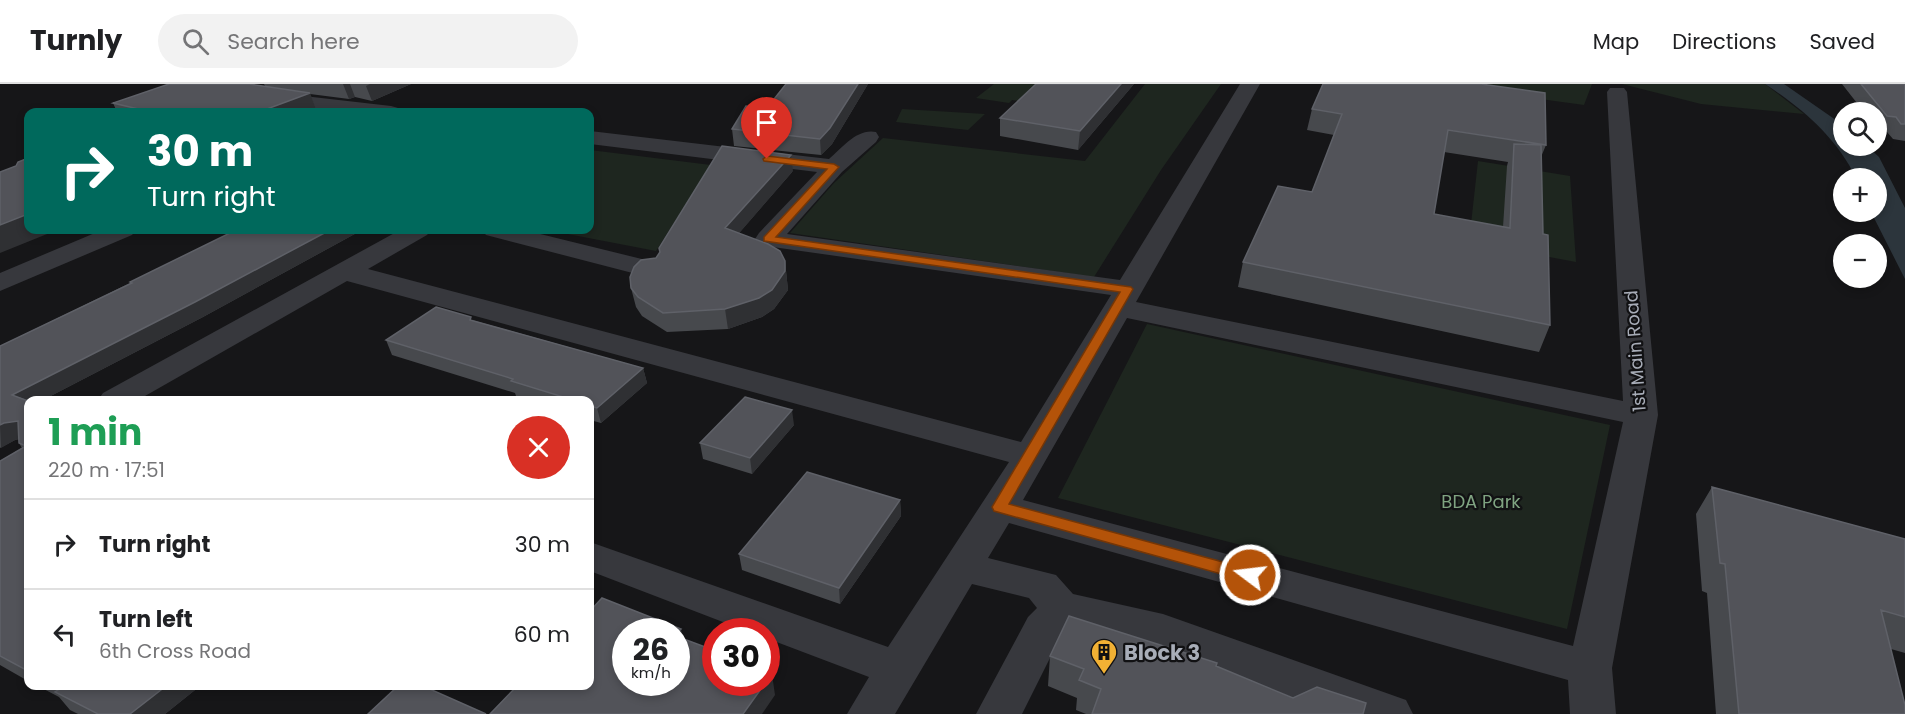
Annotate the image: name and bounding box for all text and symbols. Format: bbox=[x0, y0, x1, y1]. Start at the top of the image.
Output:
search box bbox=[158, 14, 578, 68]
text: Turnly bbox=[30, 21, 122, 60]
icon: search bbox=[179, 25, 212, 58]
text: Search here bbox=[227, 26, 360, 57]
text: Map bbox=[1593, 27, 1639, 56]
text: Directions bbox=[1672, 27, 1776, 56]
text: Saved bbox=[1809, 27, 1875, 56]
pin bbox=[741, 97, 792, 159]
map controls bbox=[1833, 102, 1887, 288]
button: search bbox=[1833, 102, 1887, 156]
icon: arrive bbox=[750, 106, 783, 139]
text: 30 m bbox=[147, 122, 253, 181]
icon: right bbox=[48, 132, 126, 210]
button: + bbox=[1833, 168, 1887, 222]
text: Turn right bbox=[147, 178, 276, 215]
button: − bbox=[1833, 234, 1887, 288]
street label: 1st Main Road bbox=[1618, 289, 1652, 413]
text: 1 min bbox=[48, 407, 142, 458]
button: close bbox=[507, 416, 570, 479]
text: 220 m · 17:51 bbox=[48, 456, 165, 484]
park label: BDA Park bbox=[1441, 489, 1521, 514]
icon: right bbox=[48, 528, 81, 561]
text: Turn right bbox=[99, 529, 210, 560]
text: 30 m bbox=[515, 529, 570, 560]
position arrow bbox=[1218, 543, 1282, 607]
text: Turn left bbox=[99, 604, 193, 635]
icon: left bbox=[48, 618, 81, 651]
speed limit sign: 30 bbox=[702, 618, 780, 696]
text: 60 m bbox=[514, 619, 570, 650]
text: 26 bbox=[633, 628, 669, 671]
text: 6th Cross Road bbox=[99, 637, 251, 665]
building icon: Block 3 bbox=[1089, 637, 1119, 675]
place label: Block 3 bbox=[1124, 638, 1200, 667]
text: km/h bbox=[631, 662, 671, 683]

